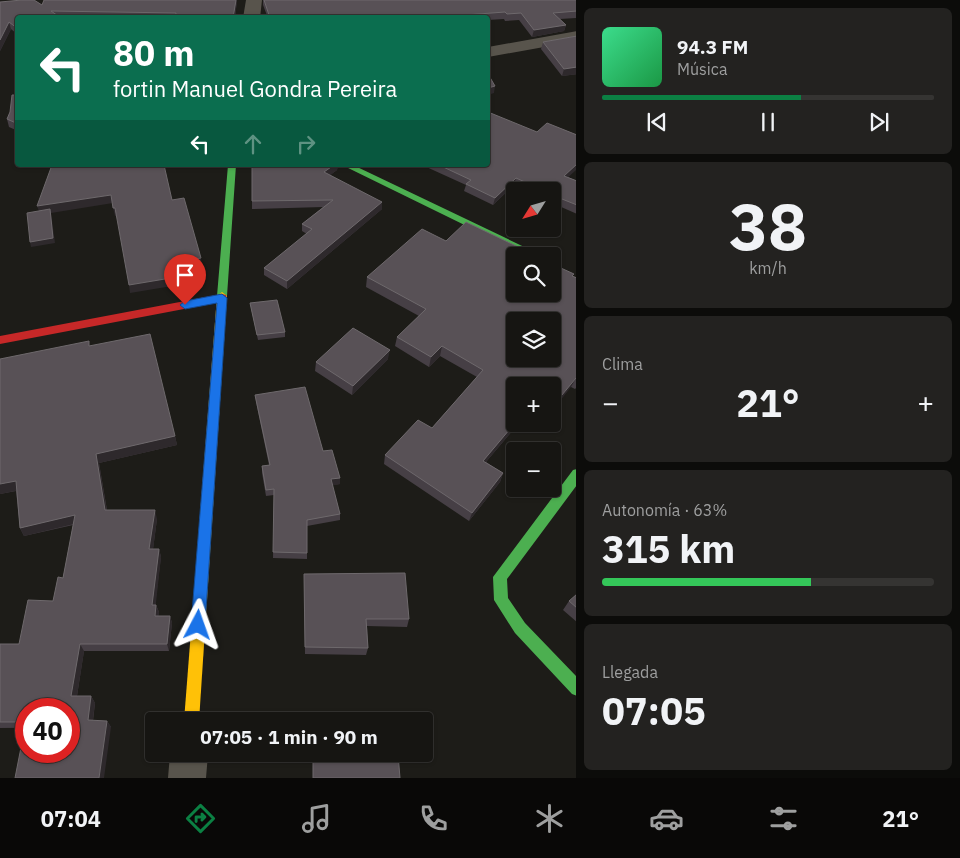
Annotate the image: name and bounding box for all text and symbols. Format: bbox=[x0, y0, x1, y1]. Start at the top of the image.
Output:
text: 80 m bbox=[113, 30, 195, 76]
icon: left bbox=[30, 35, 95, 100]
text: 94.3 FM bbox=[677, 35, 748, 59]
text: Música bbox=[677, 59, 727, 79]
text: fortin Manuel Gondra Pereira bbox=[113, 74, 397, 103]
icon: previous bbox=[643, 108, 671, 136]
icon: pause bbox=[754, 108, 782, 136]
icon: next bbox=[865, 108, 893, 136]
icon: left bbox=[186, 130, 214, 158]
icon: ahead bbox=[239, 130, 267, 158]
icon: right bbox=[292, 130, 320, 158]
north arrow bbox=[506, 182, 561, 238]
map controls bbox=[506, 182, 561, 497]
text: 38 bbox=[729, 183, 807, 268]
button: search bbox=[506, 247, 561, 302]
pin bbox=[164, 254, 206, 305]
text: km/h bbox=[749, 258, 787, 278]
icon: arrive bbox=[171, 261, 199, 289]
button: layers bbox=[506, 312, 561, 367]
text: Clima bbox=[602, 354, 643, 374]
button: + bbox=[506, 377, 561, 432]
text: 21° bbox=[736, 378, 800, 427]
text: − bbox=[602, 384, 619, 421]
text: + bbox=[917, 384, 934, 421]
button: − bbox=[506, 442, 561, 497]
text: Autonomía · 63% bbox=[602, 500, 727, 520]
text: 315 km bbox=[602, 524, 735, 573]
position arrow bbox=[171, 598, 223, 650]
text: Llegada bbox=[602, 662, 658, 682]
text: 07:05 bbox=[602, 686, 706, 735]
speed limit sign: 40 bbox=[15, 698, 80, 763]
text: 07:05 · 1 min · 90 m bbox=[200, 725, 378, 749]
icon: directions bbox=[183, 801, 218, 836]
icon: music bbox=[299, 801, 334, 836]
icon: phone bbox=[416, 801, 451, 836]
icon: climate bbox=[532, 801, 567, 836]
icon: car bbox=[649, 801, 684, 836]
icon: filters bbox=[766, 801, 801, 836]
text: 07:04 bbox=[41, 804, 101, 833]
text: 21° bbox=[882, 804, 919, 833]

